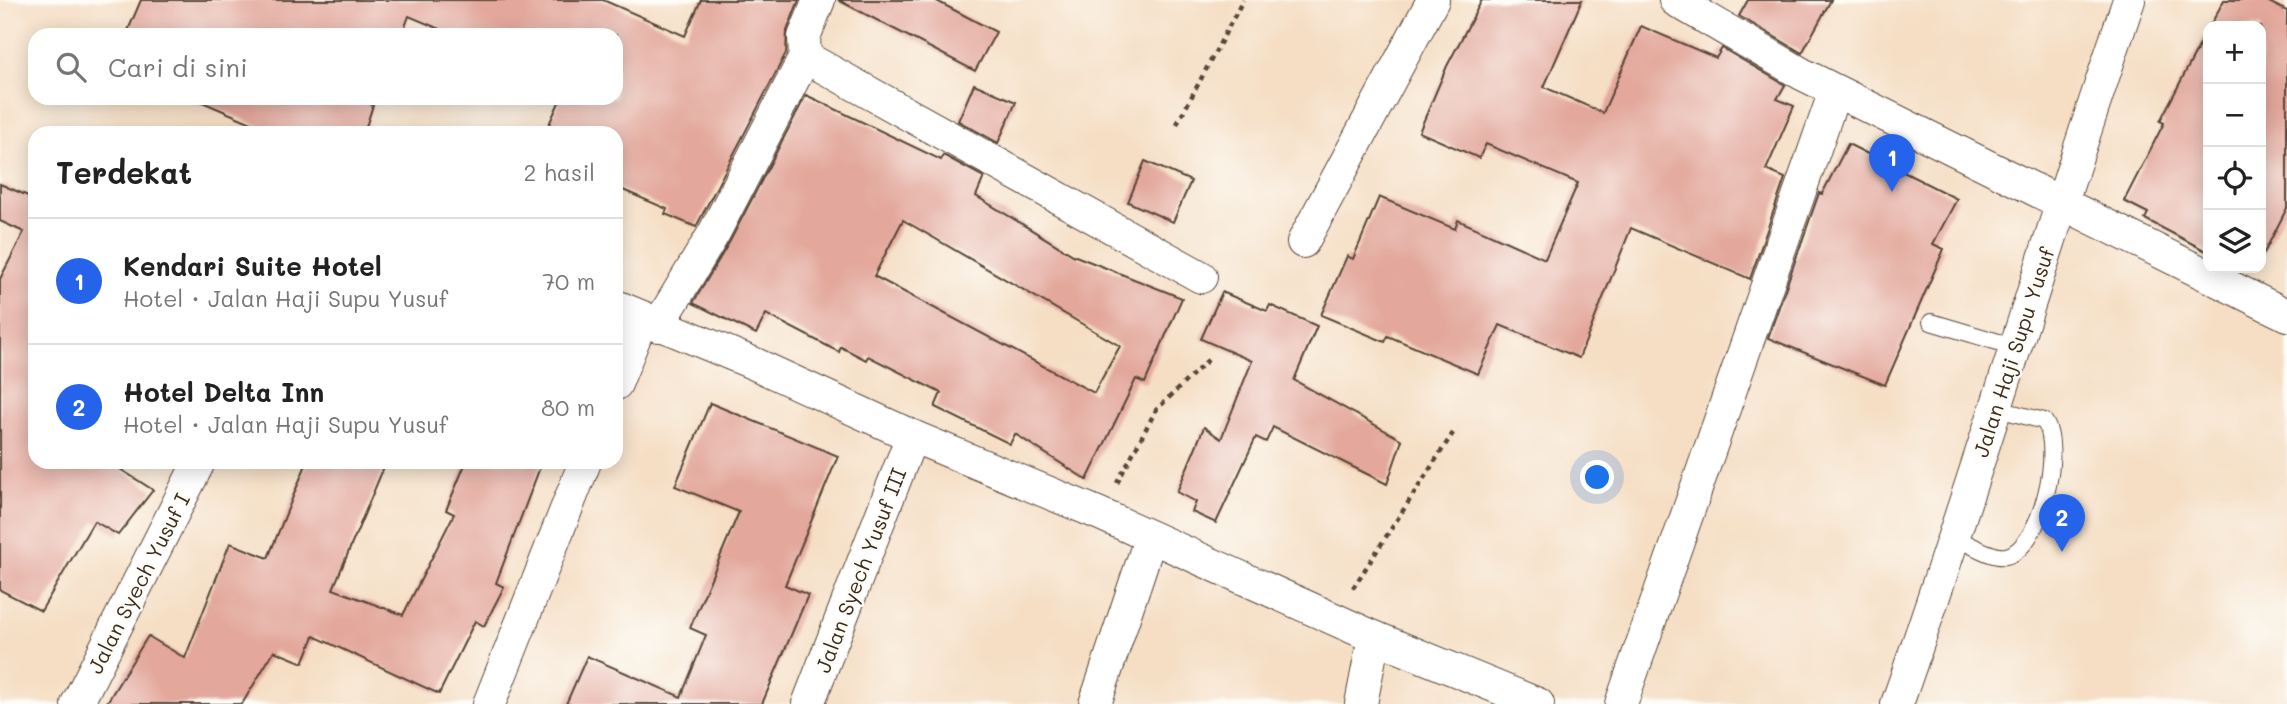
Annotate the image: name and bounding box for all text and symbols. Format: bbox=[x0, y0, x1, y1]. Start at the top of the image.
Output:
map controls bbox=[2203, 21, 2266, 273]
button: + bbox=[2203, 21, 2266, 84]
search box bbox=[28, 28, 623, 105]
icon: search bbox=[52, 48, 90, 86]
text: Cari di sini bbox=[108, 50, 248, 84]
button: − bbox=[2203, 84, 2266, 147]
pin: 1 bbox=[1869, 134, 1915, 192]
button: locate bbox=[2203, 147, 2266, 210]
text: Terdekat bbox=[56, 152, 192, 192]
text: 2 hasil bbox=[524, 157, 595, 187]
button: layers bbox=[2203, 210, 2266, 273]
street label: Jalan Haji Supu Yusuf bbox=[1966, 243, 2060, 460]
text: Kendari Suite Hotel bbox=[123, 249, 382, 283]
text: 1 bbox=[74, 266, 84, 296]
text: 70 m bbox=[542, 266, 595, 296]
text: Hotel · Jalan Haji Supu Yusuf bbox=[123, 283, 448, 313]
text: Hotel Delta Inn bbox=[123, 375, 324, 409]
text: 2 bbox=[73, 392, 85, 422]
text: 80 m bbox=[541, 392, 595, 422]
text: Hotel · Jalan Haji Supu Yusuf bbox=[123, 409, 448, 439]
your location bbox=[1580, 460, 1614, 494]
street label: Jalan Syech Yusuf III bbox=[808, 464, 912, 676]
street label: Jalan Syech Yusuf I bbox=[81, 488, 195, 678]
pin: 2 bbox=[2039, 494, 2085, 552]

